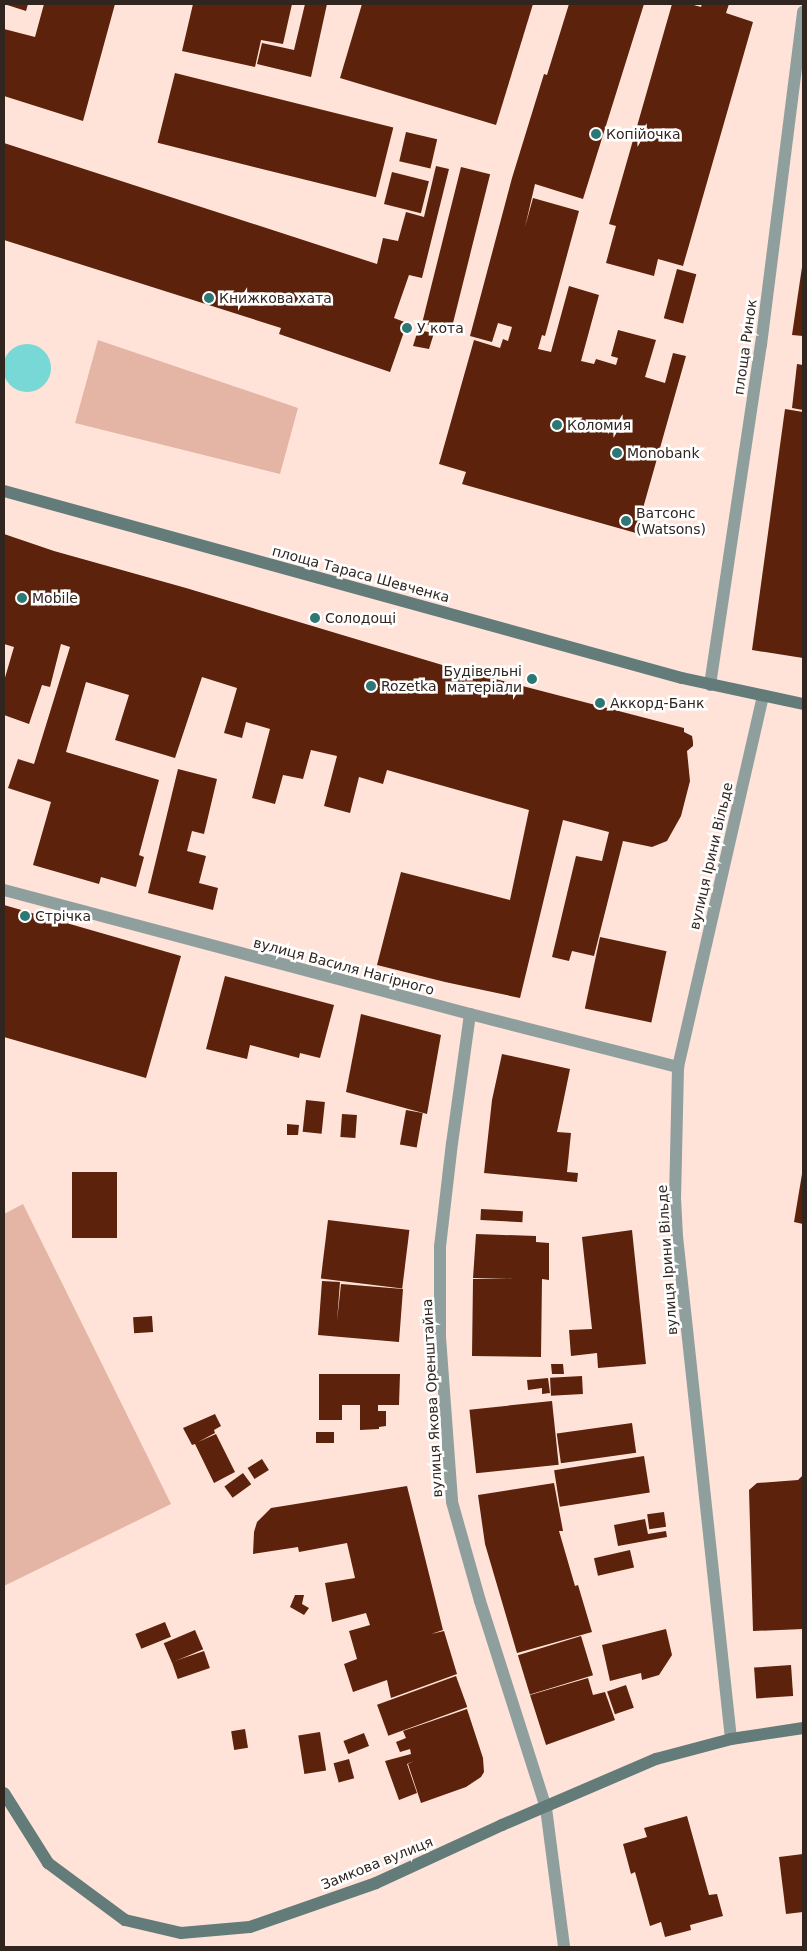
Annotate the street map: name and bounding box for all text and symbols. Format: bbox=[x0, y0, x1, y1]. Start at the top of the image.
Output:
place label: Копійочка bbox=[606, 126, 681, 142]
marker: Копійочка bbox=[590, 128, 602, 140]
place label: Книжкова хата bbox=[219, 290, 332, 306]
marker: Книжкова хата bbox=[203, 292, 215, 304]
street label: площа Ринок bbox=[730, 298, 760, 396]
place label: У кота bbox=[417, 320, 464, 336]
marker: У кота bbox=[401, 322, 413, 334]
place label: Коломия bbox=[567, 417, 631, 433]
marker: Коломия bbox=[551, 419, 563, 431]
place label: Monobank bbox=[627, 445, 700, 461]
marker: Monobank bbox=[611, 447, 623, 459]
place label: Ватсонс (Watsons) bbox=[636, 505, 706, 538]
marker: Ватсонс (Watsons) bbox=[620, 515, 632, 527]
street label: площа Тараса Шевченка bbox=[270, 542, 452, 606]
place label: Mobile bbox=[32, 590, 78, 606]
marker: Mobile bbox=[16, 592, 28, 604]
place label: Солодощі bbox=[325, 610, 396, 626]
marker: Солодощі bbox=[309, 612, 321, 624]
place label: Будівельні матеріали bbox=[443, 663, 522, 696]
marker: Будівельні матеріали bbox=[526, 673, 538, 685]
place label: Rozetka bbox=[381, 678, 437, 694]
marker: Rozetka bbox=[365, 680, 377, 692]
place label: Аккорд-Банк bbox=[610, 695, 704, 711]
marker: Аккорд-Банк bbox=[594, 697, 606, 709]
street label: вулиця Ірини Вільде bbox=[686, 781, 736, 931]
place label: Стрічка bbox=[35, 908, 91, 924]
marker: Стрічка bbox=[19, 910, 31, 922]
street label: вулиця Василя Нагірного bbox=[252, 934, 436, 998]
street label: вулиця Ірини Вільде bbox=[653, 1184, 681, 1336]
street label: вулиця Якова Оренштайна bbox=[418, 1298, 446, 1498]
street label: Замкова вулиця bbox=[319, 1833, 435, 1893]

